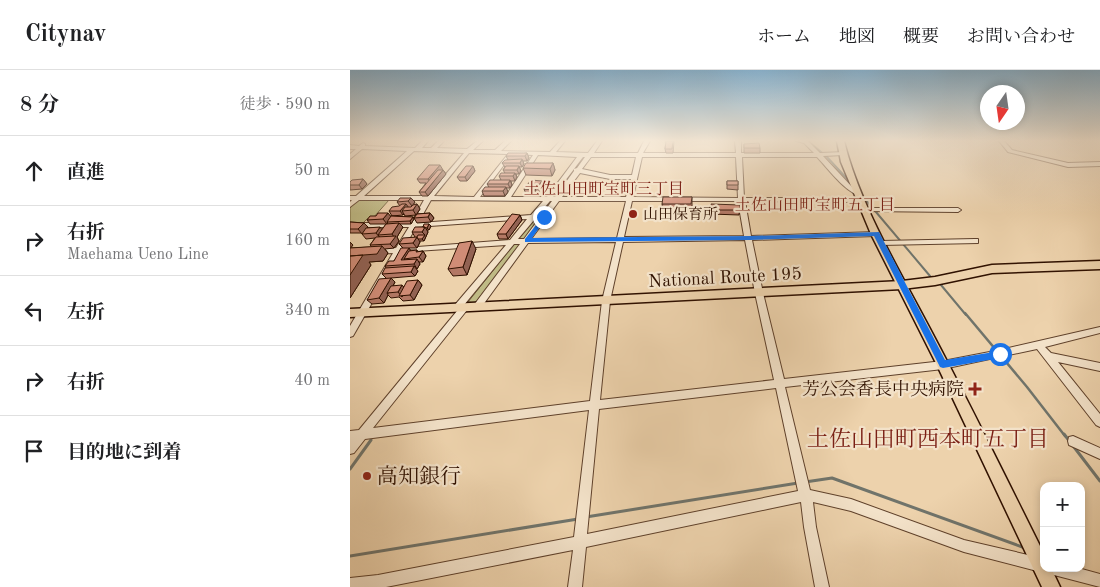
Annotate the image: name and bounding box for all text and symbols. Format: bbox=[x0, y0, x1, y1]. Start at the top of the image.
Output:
text: Citynav bbox=[25, 23, 106, 47]
text: ホーム bbox=[757, 28, 811, 46]
text: 地図 bbox=[839, 28, 875, 46]
text: 概要 bbox=[903, 28, 939, 46]
text: お問い合わせ bbox=[967, 28, 1075, 46]
north arrow bbox=[980, 85, 1025, 130]
text: 8 分 bbox=[20, 95, 59, 116]
text: 徒歩 · 590 m bbox=[240, 97, 330, 113]
icon: ahead bbox=[20, 157, 48, 185]
text: 50 m bbox=[294, 163, 330, 179]
text: 直進 bbox=[67, 164, 105, 183]
district label: 土佐山田町宝町三丁目 bbox=[524, 180, 684, 198]
district label: 土佐山田町宝町五丁目 bbox=[735, 196, 895, 214]
route end bbox=[533, 206, 556, 229]
place label: 山田保育所 bbox=[643, 206, 718, 223]
marker: 山田保育所 bbox=[627, 208, 639, 220]
text: 右折 bbox=[67, 224, 105, 243]
icon: right bbox=[20, 227, 48, 255]
text: 160 m bbox=[285, 233, 330, 249]
text: Maehama Ueno Line bbox=[67, 247, 209, 263]
street label: National Route 195 bbox=[648, 265, 802, 291]
icon: left bbox=[20, 297, 48, 325]
text: 340 m bbox=[285, 303, 330, 319]
text: 左折 bbox=[67, 304, 105, 323]
route start bbox=[989, 343, 1012, 366]
icon: right bbox=[20, 367, 48, 395]
text: 40 m bbox=[294, 373, 330, 389]
text: 右折 bbox=[67, 374, 105, 393]
place label: 芳公会香長中央病院 bbox=[802, 379, 964, 399]
marker: 芳公会香長中央病院 bbox=[968, 382, 982, 396]
district label: 土佐山田町西本町五丁目 bbox=[807, 427, 1049, 451]
icon: arrive bbox=[20, 437, 48, 465]
text: 目的地に到着 bbox=[67, 444, 181, 463]
place label: 高知銀行 bbox=[377, 465, 461, 488]
marker: 高知銀行 bbox=[361, 470, 373, 482]
map controls bbox=[1040, 482, 1085, 572]
button: + bbox=[1040, 482, 1085, 527]
button: − bbox=[1040, 527, 1085, 572]

